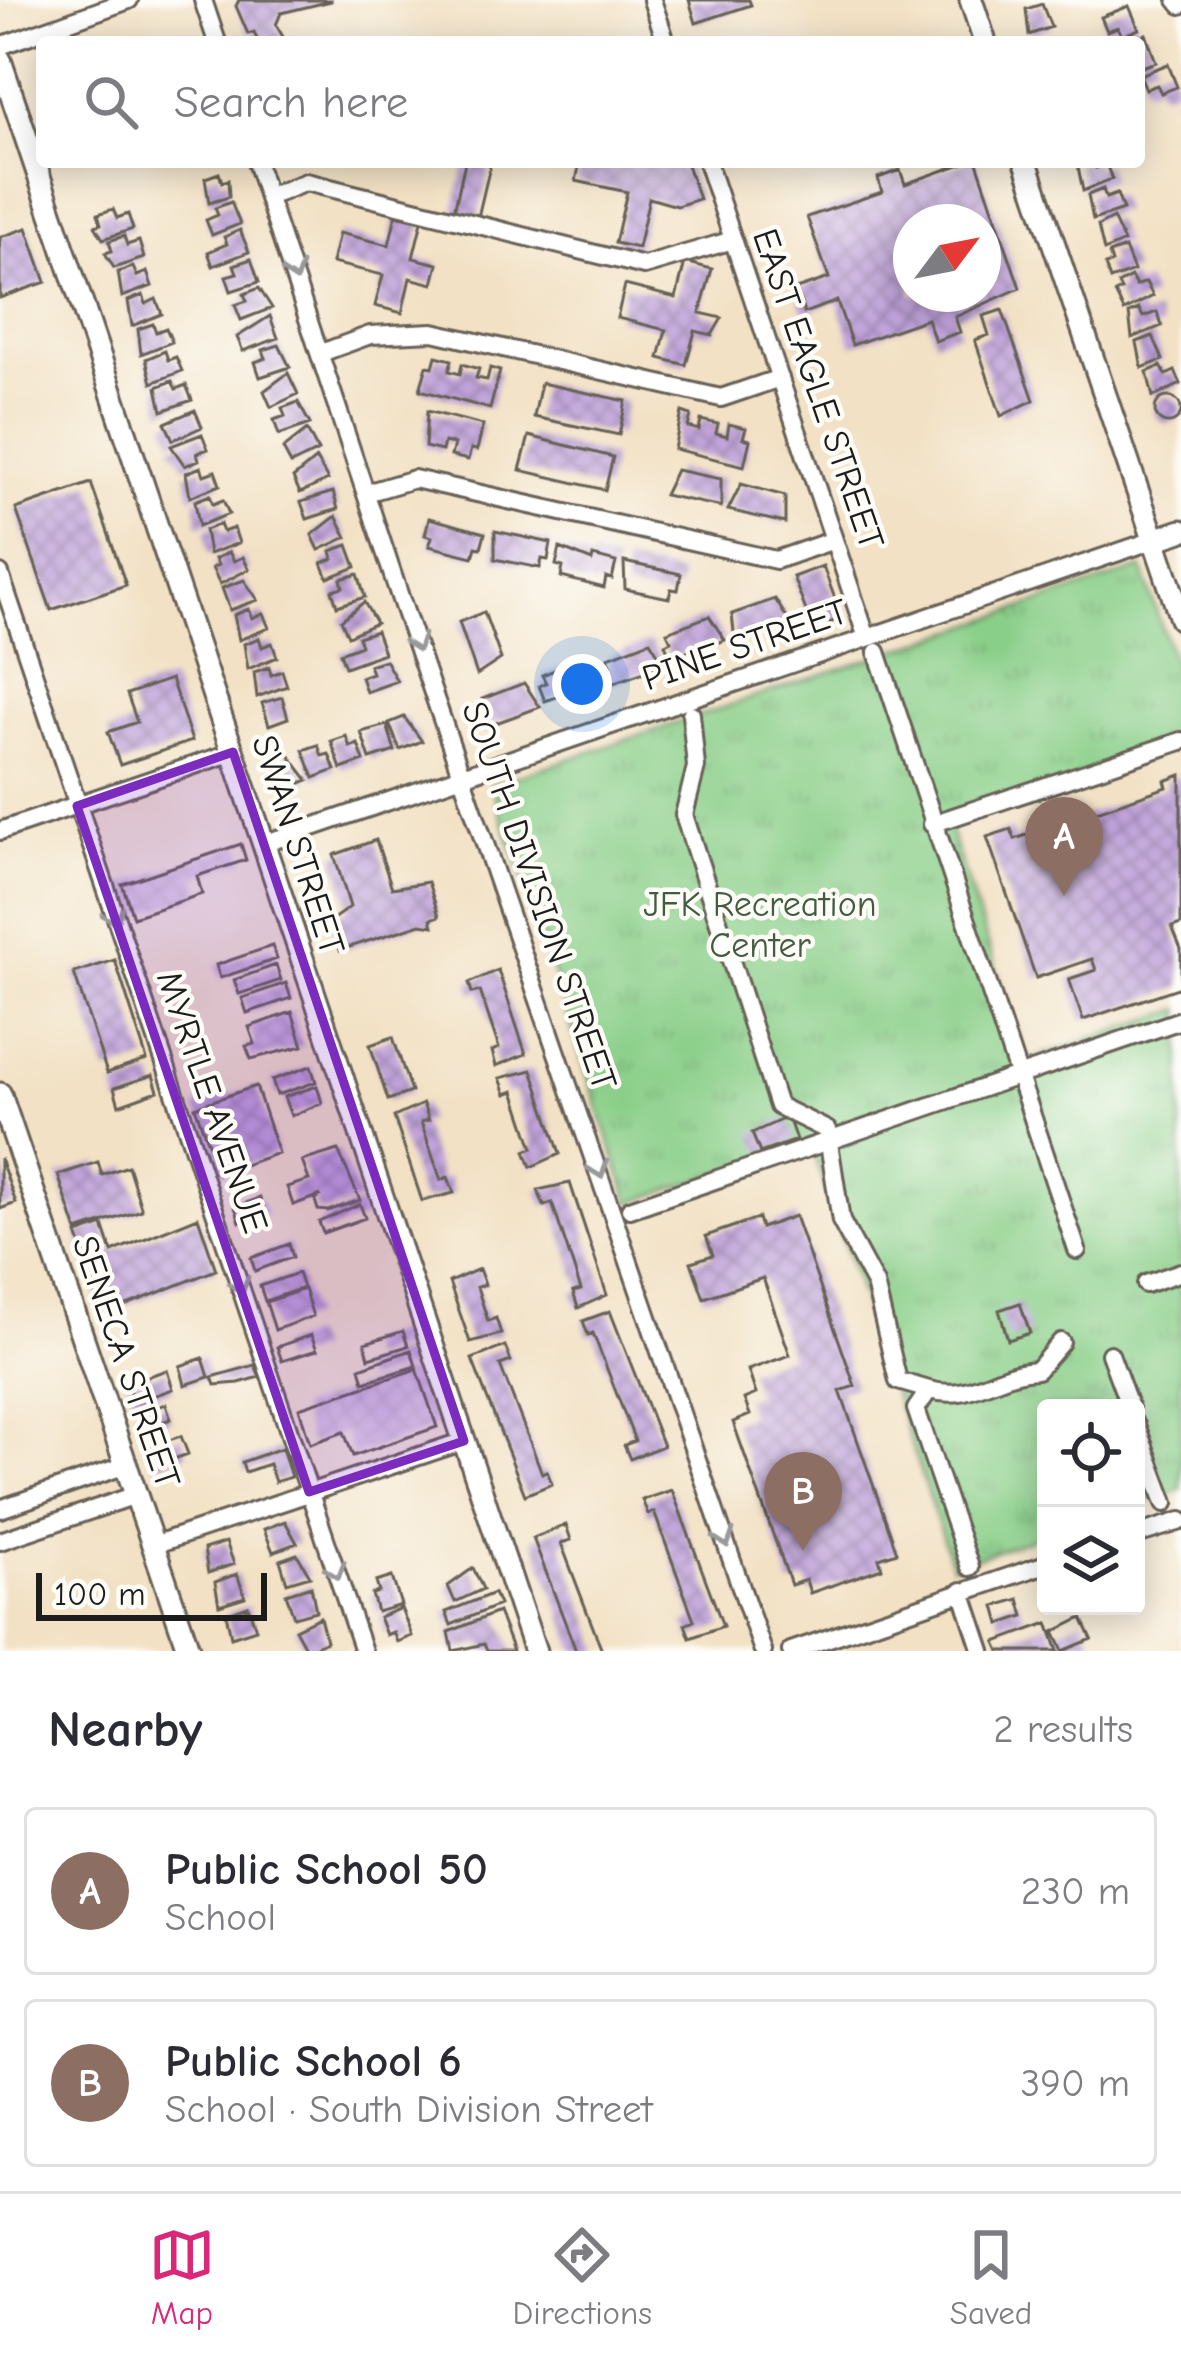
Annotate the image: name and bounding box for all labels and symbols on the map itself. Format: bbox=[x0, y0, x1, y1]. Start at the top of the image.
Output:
north arrow bbox=[893, 204, 1001, 312]
street label: EAST EAGLE STREET bbox=[744, 224, 892, 555]
one-way arrow bbox=[280, 261, 304, 282]
street label: PINE STREET bbox=[637, 591, 853, 699]
one-way arrow bbox=[402, 631, 426, 652]
your location bbox=[552, 654, 612, 714]
street label: SOUTH DIVISION STREET bbox=[453, 696, 625, 1096]
street label: SWAN STREET bbox=[243, 730, 353, 960]
pin: A bbox=[1025, 797, 1103, 896]
park label: JFK Recreation Center bbox=[643, 884, 877, 966]
one-way arrow bbox=[100, 905, 124, 926]
street label: MYRTLE AVENUE bbox=[148, 966, 276, 1238]
one-way arrow bbox=[585, 1158, 609, 1179]
street label: SENECA STREET bbox=[64, 1231, 188, 1494]
one-way arrow bbox=[225, 1275, 250, 1296]
pin: B bbox=[764, 1452, 842, 1551]
one-way arrow bbox=[711, 1528, 736, 1549]
one-way arrow bbox=[322, 1560, 346, 1581]
scale bar bbox=[36, 1567, 267, 1620]

